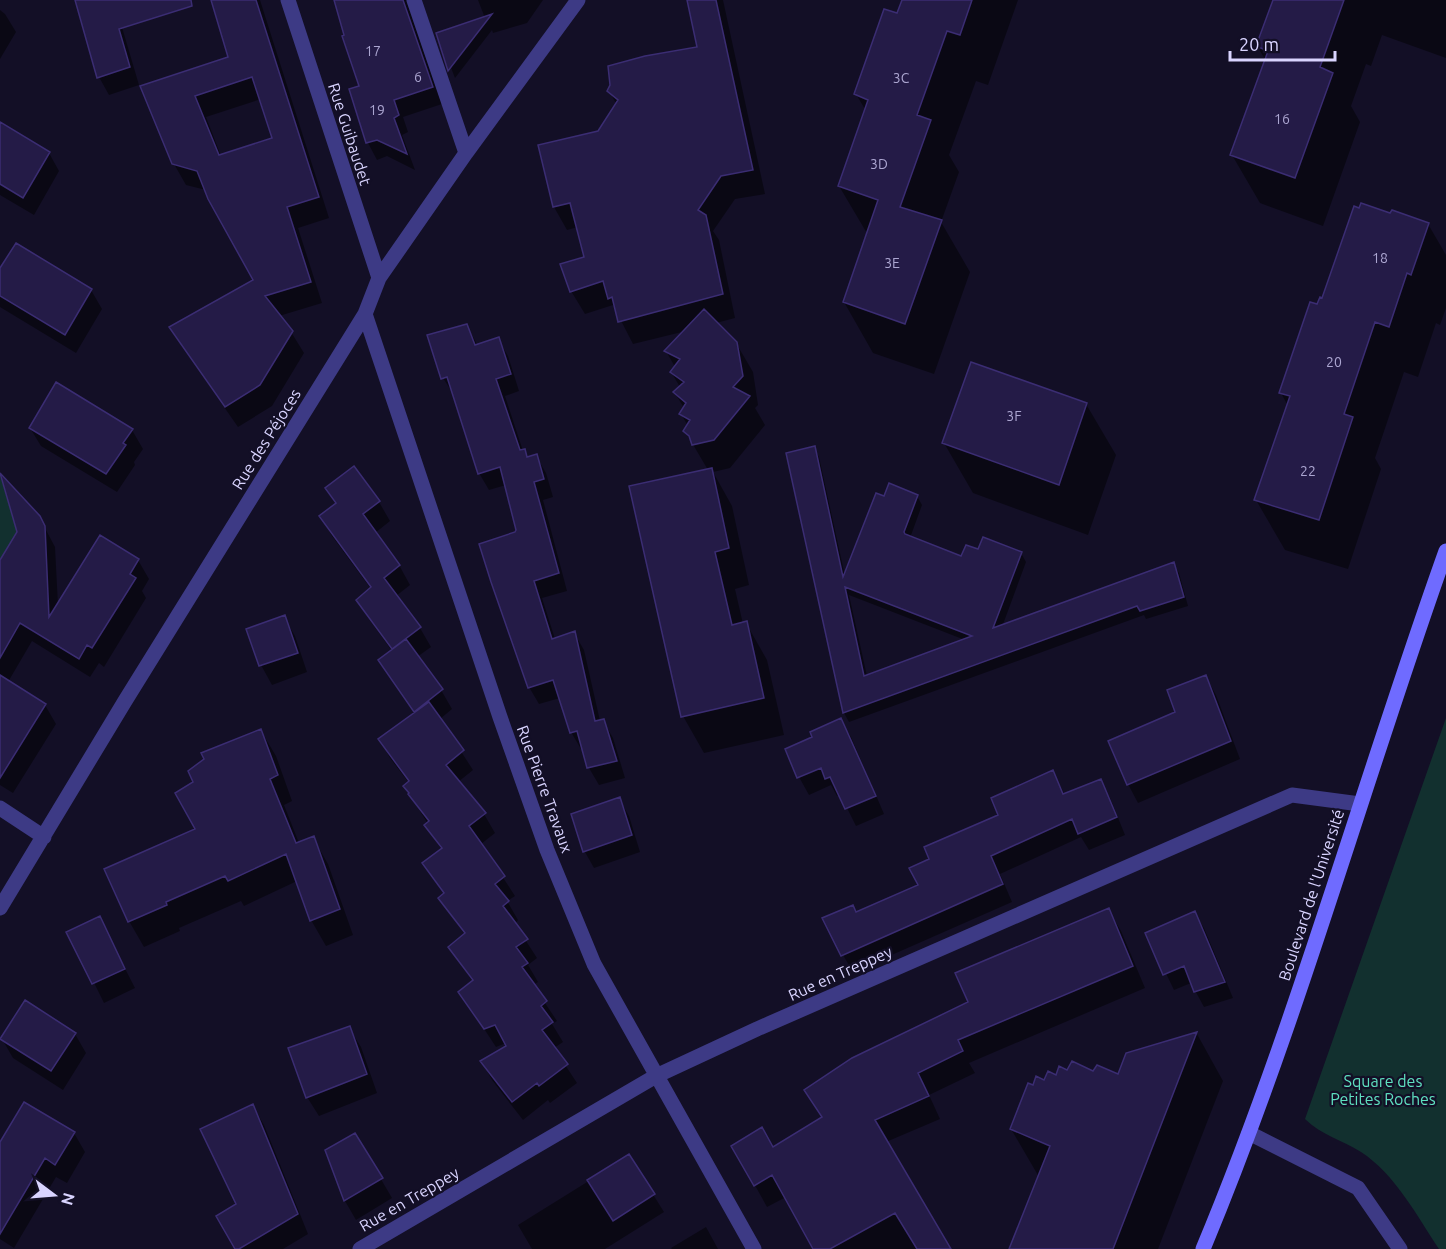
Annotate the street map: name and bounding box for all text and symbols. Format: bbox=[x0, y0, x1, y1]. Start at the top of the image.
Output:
scale bar bbox=[1230, 24, 1335, 62]
text: 20 m bbox=[1239, 34, 1279, 54]
house number: 17 bbox=[365, 43, 381, 59]
house number: 6 bbox=[414, 69, 422, 85]
house number: 3C bbox=[893, 70, 910, 86]
street label: Rue Guibaudet bbox=[325, 81, 375, 188]
house number: 19 bbox=[369, 102, 385, 118]
house number: 16 bbox=[1274, 111, 1290, 127]
house number: 3D bbox=[870, 156, 888, 172]
house number: 18 bbox=[1372, 250, 1388, 266]
house number: 3E bbox=[884, 255, 900, 271]
house number: 20 bbox=[1326, 354, 1342, 370]
street label: Rue des Péjoces bbox=[228, 385, 304, 492]
house number: 3F bbox=[1006, 408, 1022, 424]
house number: 22 bbox=[1300, 463, 1316, 479]
street label: Rue Pierre Travaux bbox=[514, 723, 576, 855]
street label: Boulevard de l'Université bbox=[1275, 807, 1347, 983]
street label: Rue en Treppey bbox=[785, 942, 895, 1004]
park label: Square des Petites Roches bbox=[1330, 1072, 1436, 1108]
street label: Rue en Treppey bbox=[356, 1163, 462, 1235]
north arrow bbox=[24, 1165, 84, 1225]
text: N bbox=[58, 1191, 79, 1207]

